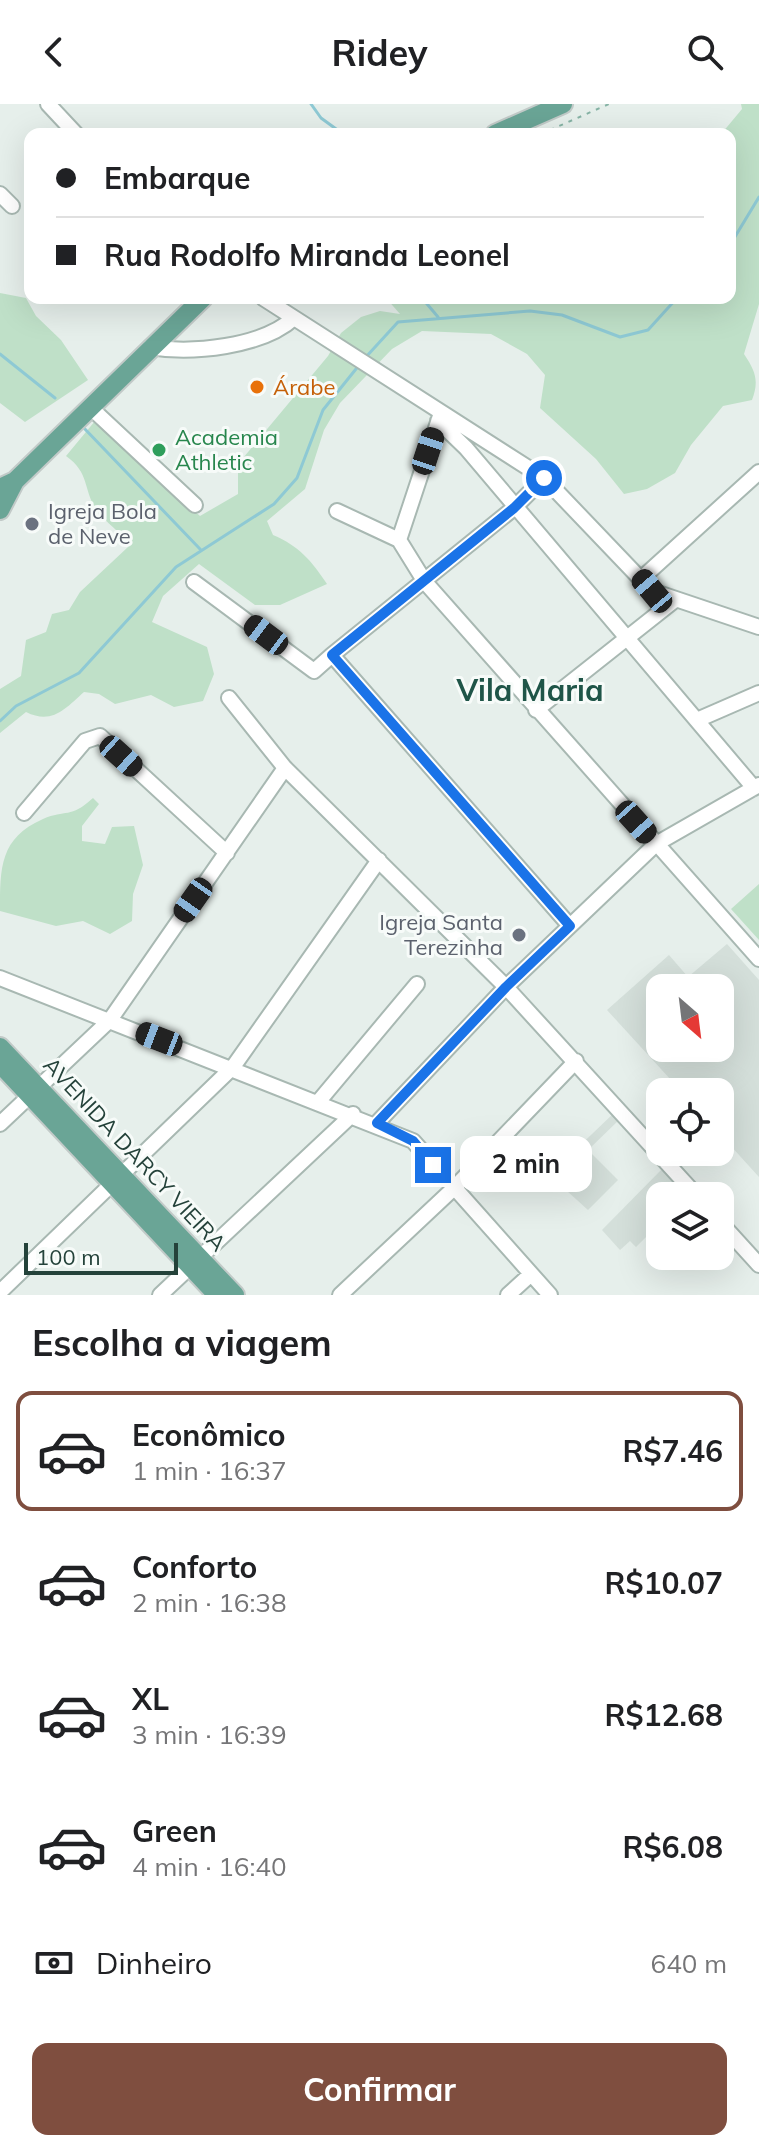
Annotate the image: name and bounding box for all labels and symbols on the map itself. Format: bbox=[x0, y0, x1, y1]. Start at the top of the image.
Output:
place label: Árabe bbox=[273, 373, 335, 401]
marker: Árabe bbox=[248, 378, 266, 396]
place label: Academia Athletic bbox=[175, 423, 278, 476]
car bbox=[409, 424, 447, 478]
marker: Academia Athletic bbox=[150, 441, 168, 459]
route start bbox=[526, 460, 562, 496]
place label: Igreja Bola de Neve bbox=[48, 497, 157, 550]
marker: Igreja Bola de Neve bbox=[23, 515, 41, 533]
car bbox=[627, 565, 677, 617]
car bbox=[240, 611, 292, 659]
district label: Vila Maria bbox=[455, 671, 604, 709]
car bbox=[95, 731, 147, 781]
car bbox=[611, 796, 661, 848]
car bbox=[169, 873, 217, 927]
place label: Igreja Santa Terezinha bbox=[379, 908, 503, 961]
marker: Igreja Santa Terezinha bbox=[510, 926, 528, 944]
north arrow bbox=[646, 974, 734, 1062]
car bbox=[132, 1019, 186, 1059]
street label: AVENIDA DARCY VIEIRA bbox=[38, 1051, 232, 1257]
callout: 2 min bbox=[461, 1137, 593, 1193]
route end bbox=[415, 1147, 451, 1183]
scale bar bbox=[24, 1239, 178, 1275]

